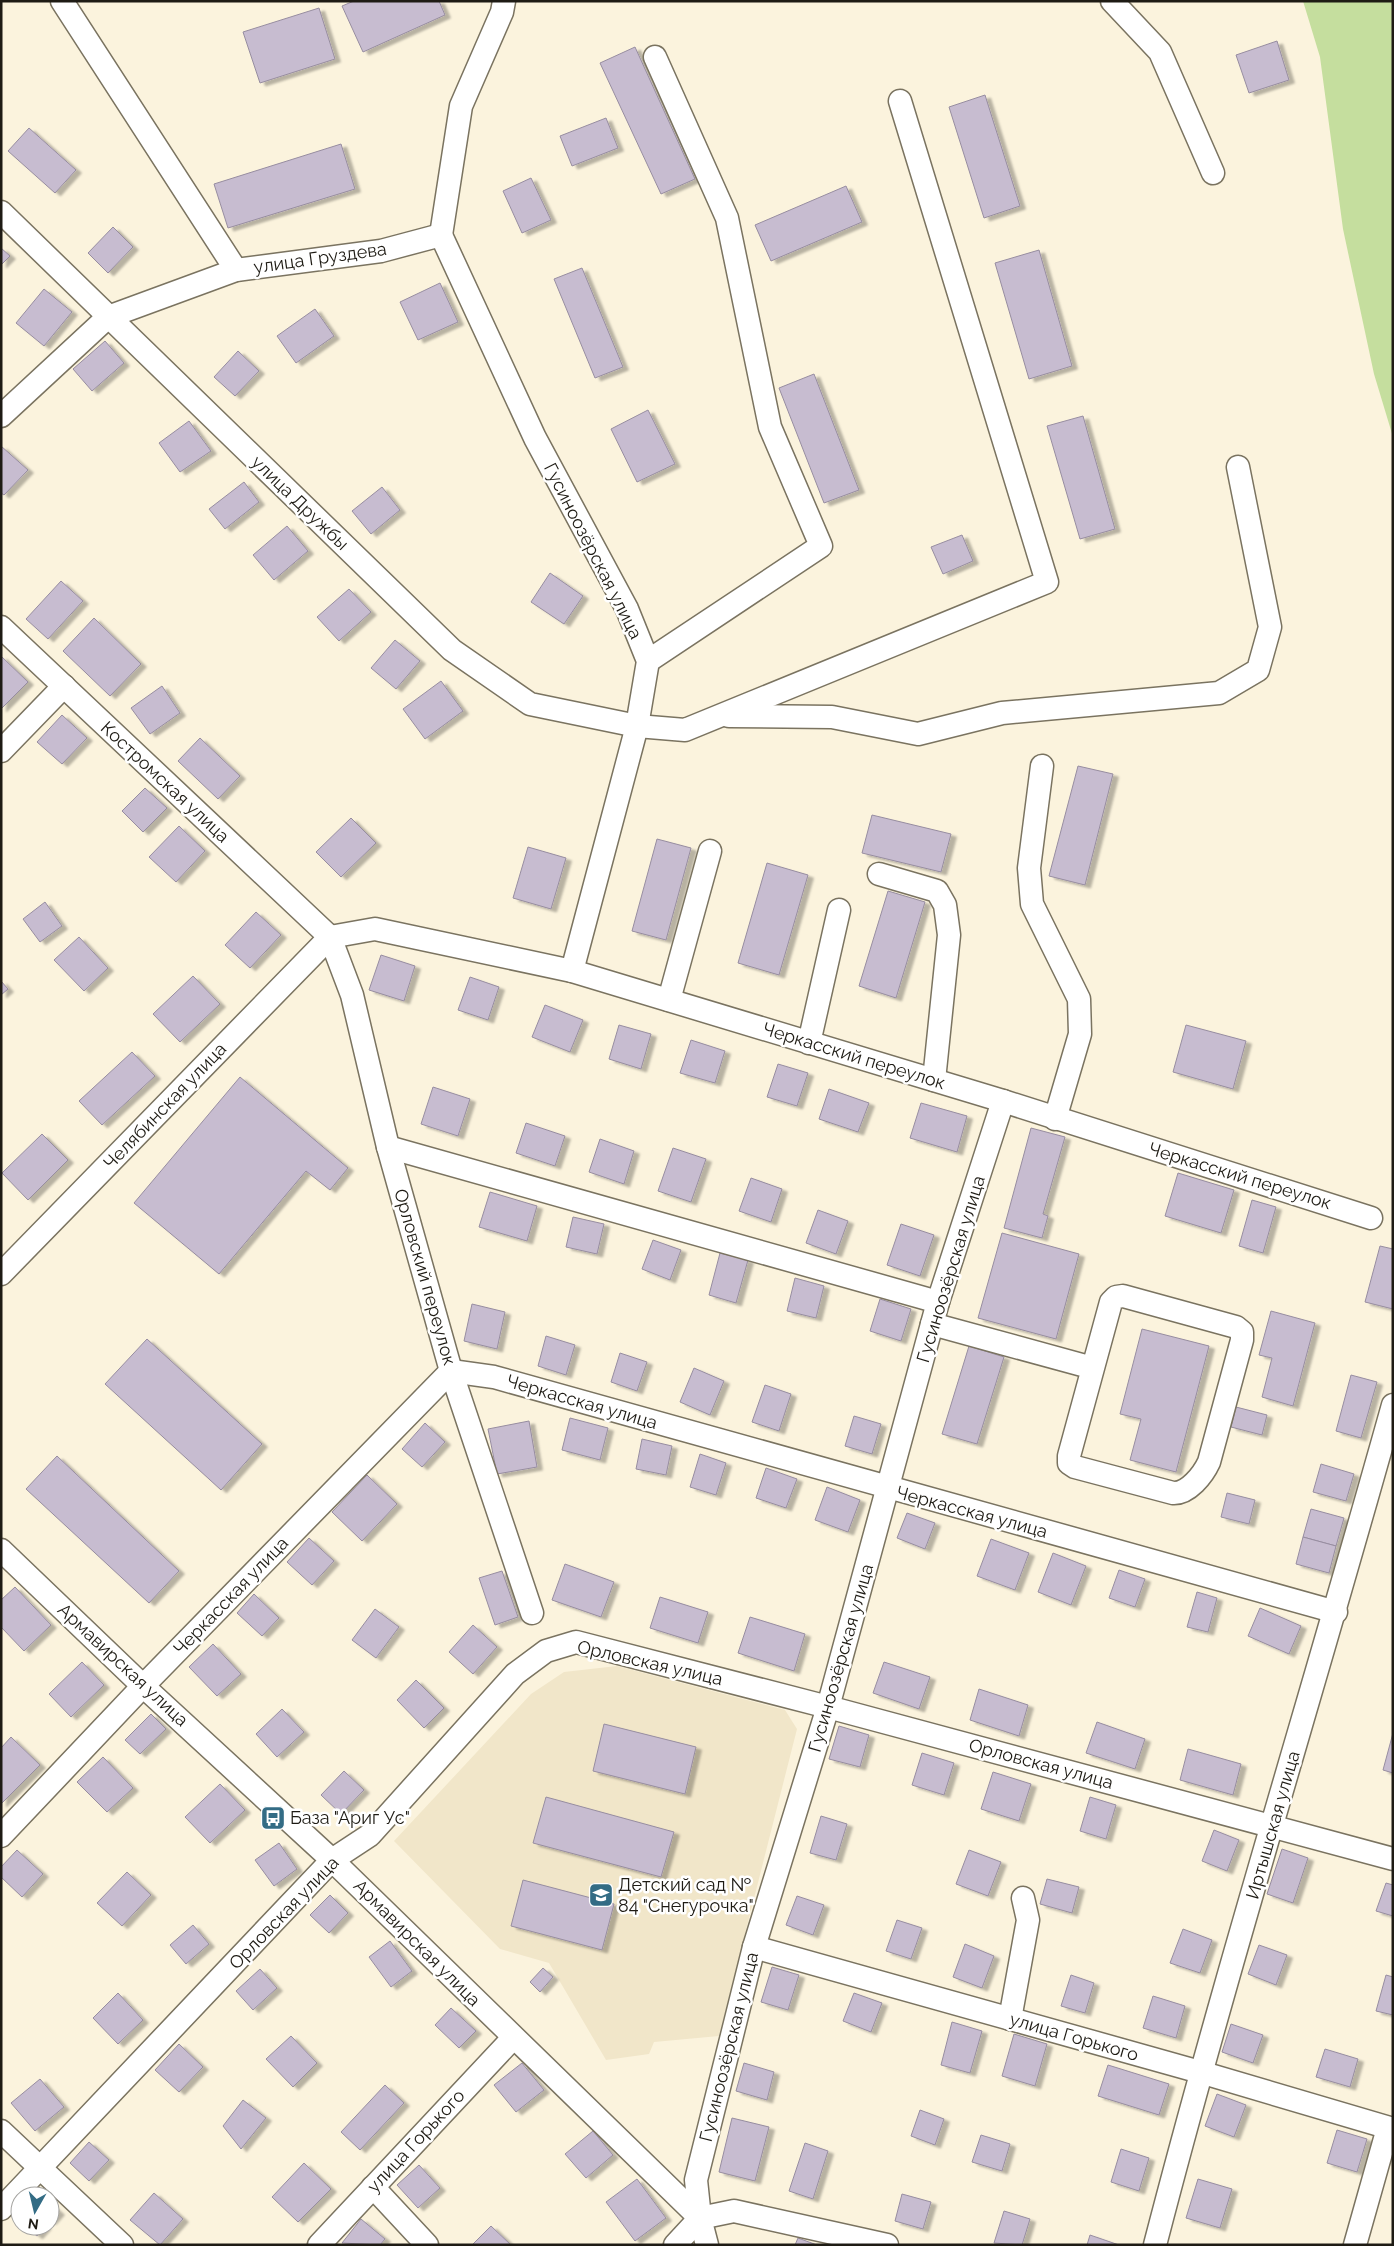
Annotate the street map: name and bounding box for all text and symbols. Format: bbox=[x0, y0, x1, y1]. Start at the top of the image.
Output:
street label: улица Груздева bbox=[252, 238, 388, 277]
street label: улица Дружбы bbox=[247, 451, 353, 554]
street label: Гусиноозёрская улица bbox=[540, 459, 647, 642]
street label: Костромская улица bbox=[97, 717, 234, 847]
street label: Черкасский переулок bbox=[760, 1018, 948, 1093]
street label: Челябинская улица bbox=[99, 1038, 230, 1173]
street label: Черкасский переулок bbox=[1146, 1138, 1334, 1213]
street label: Гусиноозёрская улица bbox=[912, 1173, 989, 1365]
street label: Орловский переулок bbox=[390, 1186, 461, 1368]
street label: Черкасская улица bbox=[504, 1370, 660, 1433]
street label: Черкасская улица bbox=[894, 1481, 1050, 1542]
street label: Черкасская улица bbox=[169, 1532, 292, 1659]
street label: Гусиноозёрская улица bbox=[804, 1561, 877, 1754]
street label: Армавирская улица bbox=[54, 1599, 193, 1730]
street label: Орловская улица bbox=[575, 1636, 725, 1689]
street label: Орловская улица bbox=[967, 1734, 1116, 1793]
street label: Иртышская улица bbox=[1241, 1748, 1304, 1901]
bus stop icon: База "Ариг Ус" bbox=[260, 1805, 286, 1831]
place label: База "Ариг Ус" bbox=[290, 1807, 410, 1828]
street label: Орловская улица bbox=[225, 1852, 343, 1973]
place label: Детский сад № 84 "Снегурочка" bbox=[618, 1874, 754, 1916]
street label: Армавирская улица bbox=[350, 1875, 485, 2010]
school or university icon: Детский сад № 84 "Снегурочка" bbox=[588, 1882, 614, 1908]
street label: Гусиноозёрская улица bbox=[695, 1950, 762, 2144]
street label: улица Горького bbox=[1007, 2008, 1141, 2065]
street label: улица Горького bbox=[363, 2085, 469, 2196]
north arrow bbox=[10, 2186, 60, 2236]
text: N bbox=[27, 2215, 40, 2233]

